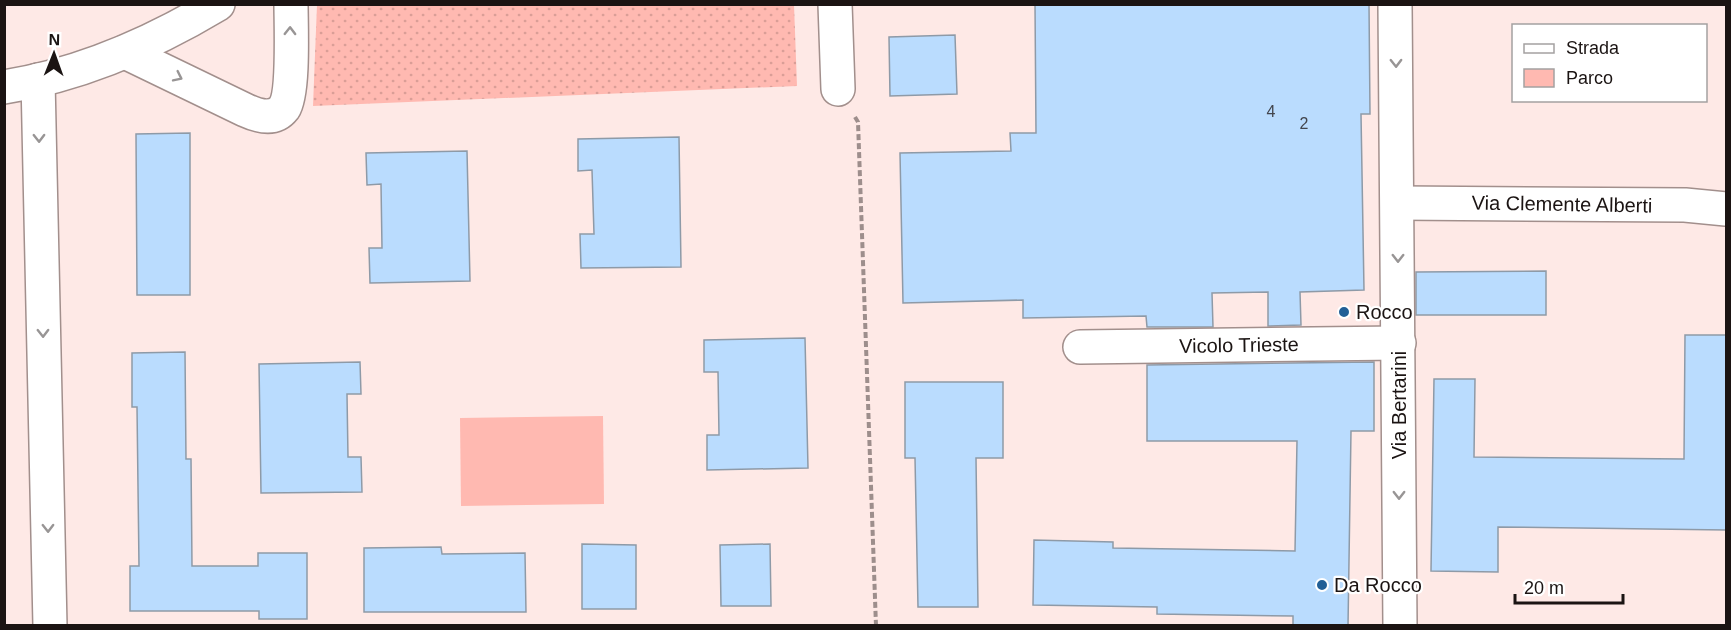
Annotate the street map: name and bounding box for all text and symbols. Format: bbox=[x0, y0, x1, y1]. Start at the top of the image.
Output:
north arrow bbox=[24, 24, 84, 84]
legend bbox=[1512, 24, 1707, 102]
one-way arrow bbox=[284, 27, 297, 36]
text: N bbox=[48, 31, 60, 48]
text: Strada bbox=[1566, 38, 1620, 58]
one-way arrow bbox=[1390, 58, 1402, 67]
text: Parco bbox=[1566, 68, 1613, 88]
one-way arrow bbox=[171, 70, 182, 82]
house number: 4 bbox=[1267, 103, 1276, 120]
house number: 2 bbox=[1300, 115, 1309, 132]
one-way arrow bbox=[33, 134, 45, 143]
street label: Via Clemente Alberti bbox=[1471, 191, 1653, 217]
one-way arrow bbox=[1392, 253, 1404, 262]
place label: Rocco bbox=[1356, 301, 1413, 323]
marker: Rocco bbox=[1337, 305, 1351, 319]
one-way arrow bbox=[37, 329, 50, 338]
street label: Vicolo Trieste bbox=[1179, 333, 1299, 357]
street label: Via Bertarini bbox=[1388, 351, 1410, 459]
one-way arrow bbox=[1393, 490, 1405, 499]
one-way arrow bbox=[42, 523, 54, 532]
scale bar bbox=[1515, 567, 1623, 605]
place label: Da Rocco bbox=[1334, 574, 1422, 596]
marker: Da Rocco bbox=[1315, 578, 1329, 592]
text: 20 m bbox=[1524, 578, 1564, 598]

